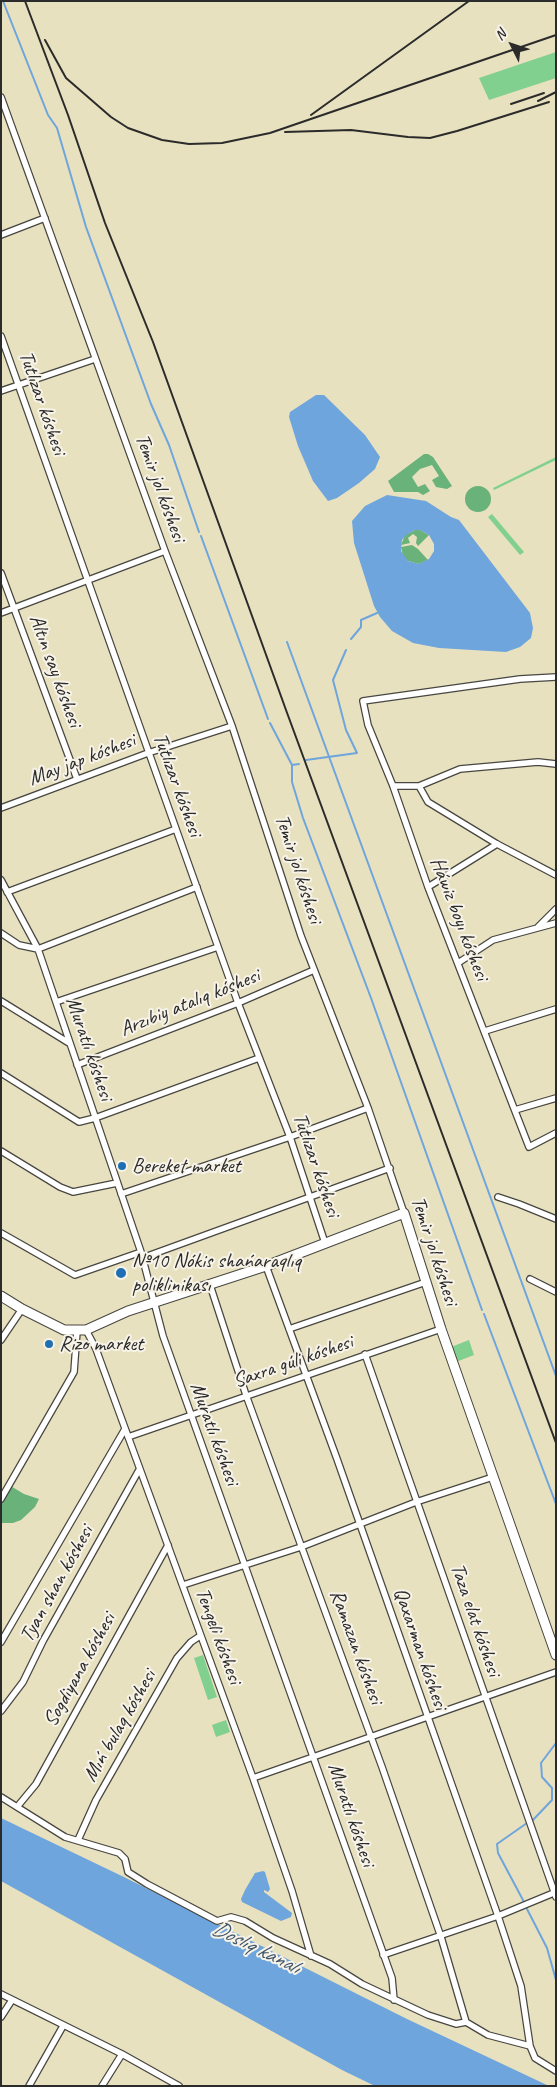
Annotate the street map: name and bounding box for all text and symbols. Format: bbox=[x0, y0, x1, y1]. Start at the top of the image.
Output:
north arrow bbox=[487, 20, 537, 70]
text: N bbox=[491, 26, 510, 44]
street label: Tutlızar kóshesi bbox=[12, 348, 72, 458]
street label: Temir jol kóshesi bbox=[129, 431, 191, 545]
street label: Altın say kóshesi bbox=[23, 611, 87, 731]
street label: May jap kóshesi bbox=[25, 728, 139, 792]
street label: Tutlızar kóshesi bbox=[147, 730, 207, 840]
street label: Temir jol kóshesi bbox=[269, 811, 327, 927]
street label: Háwiz boyı kóshesi bbox=[424, 854, 494, 984]
street label: Arzıbiy atalıq kóshesi bbox=[116, 964, 264, 1042]
street label: Muratlı kóshesi bbox=[60, 994, 118, 1104]
street label: Tutlızar kóshesi bbox=[286, 1110, 346, 1220]
place label: Bereket market bbox=[132, 1153, 241, 1179]
marker: Bereket market bbox=[116, 1160, 128, 1172]
street label: Temir jol kóshesi bbox=[405, 1193, 463, 1309]
place label: №10 Nókis shańaraqlıq poliklinikası bbox=[132, 1248, 301, 1298]
marker: №10 Nókis shańaraqlıq poliklinikası bbox=[114, 1266, 128, 1280]
street label: Saxra gúli kóshesi bbox=[230, 1330, 356, 1394]
place label: Rizo market bbox=[59, 1331, 143, 1357]
marker: Rizo market bbox=[43, 1338, 55, 1350]
street label: Muratlı kóshesi bbox=[184, 1379, 244, 1489]
street label: Tyan shan kóshesi bbox=[15, 1521, 99, 1647]
street label: Taza elat kóshesi bbox=[444, 1560, 506, 1680]
street label: Tengeli kóshesi bbox=[189, 1584, 247, 1688]
street label: Qaxarman kóshesi bbox=[387, 1585, 453, 1713]
street label: Ramazan kóshesi bbox=[324, 1586, 388, 1708]
street label: Sogdiyana kóshesi bbox=[38, 1609, 122, 1731]
street label: Mıń bulaq kóshesi bbox=[78, 1666, 162, 1786]
street label: Muratlı kóshesi bbox=[322, 1760, 380, 1870]
water label: Doslıq kanalı bbox=[208, 1916, 304, 1980]

